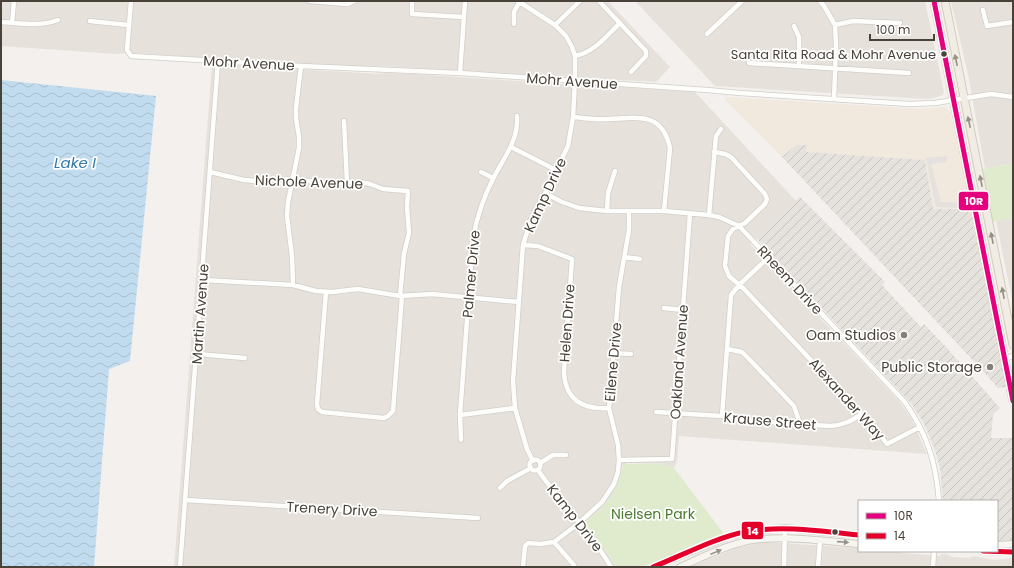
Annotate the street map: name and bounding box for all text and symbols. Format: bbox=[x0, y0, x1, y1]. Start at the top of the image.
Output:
scale bar bbox=[870, 16, 934, 42]
text: 100 m bbox=[876, 21, 910, 38]
place label: Santa Rita Road & Mohr Avenue bbox=[731, 45, 936, 64]
marker: Santa Rita Road & Mohr Avenue bbox=[939, 49, 949, 59]
street label: Mohr Avenue bbox=[203, 51, 296, 75]
one-way arrow bbox=[953, 54, 959, 66]
street label: Mohr Avenue bbox=[526, 68, 619, 94]
one-way arrow bbox=[966, 116, 972, 129]
water label: Lake I bbox=[54, 152, 96, 173]
street label: Kamp Drive bbox=[519, 154, 571, 236]
street label: Nichole Avenue bbox=[255, 170, 364, 194]
one-way arrow bbox=[977, 175, 983, 188]
line badge: 10R bbox=[958, 191, 989, 211]
text: 10R bbox=[965, 193, 983, 209]
street label: Palmer Drive bbox=[457, 229, 485, 319]
one-way arrow bbox=[989, 232, 995, 244]
street label: Rheem Drive bbox=[753, 241, 828, 319]
street label: Martin Avenue bbox=[187, 263, 214, 365]
street label: Helen Drive bbox=[554, 283, 580, 363]
one-way arrow bbox=[999, 287, 1005, 299]
street label: Oakland Avenue bbox=[665, 303, 693, 420]
street label: Eilene Drive bbox=[600, 321, 626, 402]
place label: Oam Studios bbox=[806, 325, 896, 345]
marker: Oam Studios bbox=[899, 330, 909, 340]
street label: Alexander Way bbox=[805, 353, 890, 445]
place label: Public Storage bbox=[881, 357, 982, 377]
marker: Public Storage bbox=[985, 362, 995, 372]
street label: Krause Street bbox=[723, 407, 817, 435]
street label: Kamp Drive bbox=[542, 480, 608, 556]
street label: Trenery Drive bbox=[286, 497, 378, 521]
legend bbox=[858, 500, 998, 552]
park label: Nielsen Park bbox=[611, 504, 696, 524]
text: 10R bbox=[894, 507, 913, 524]
line badge: 14 bbox=[741, 521, 764, 540]
text: 14 bbox=[747, 523, 759, 539]
unlabelled marker bbox=[830, 527, 840, 537]
text: 14 bbox=[894, 527, 906, 544]
one-way arrow bbox=[837, 539, 849, 546]
one-way arrow bbox=[710, 549, 722, 555]

